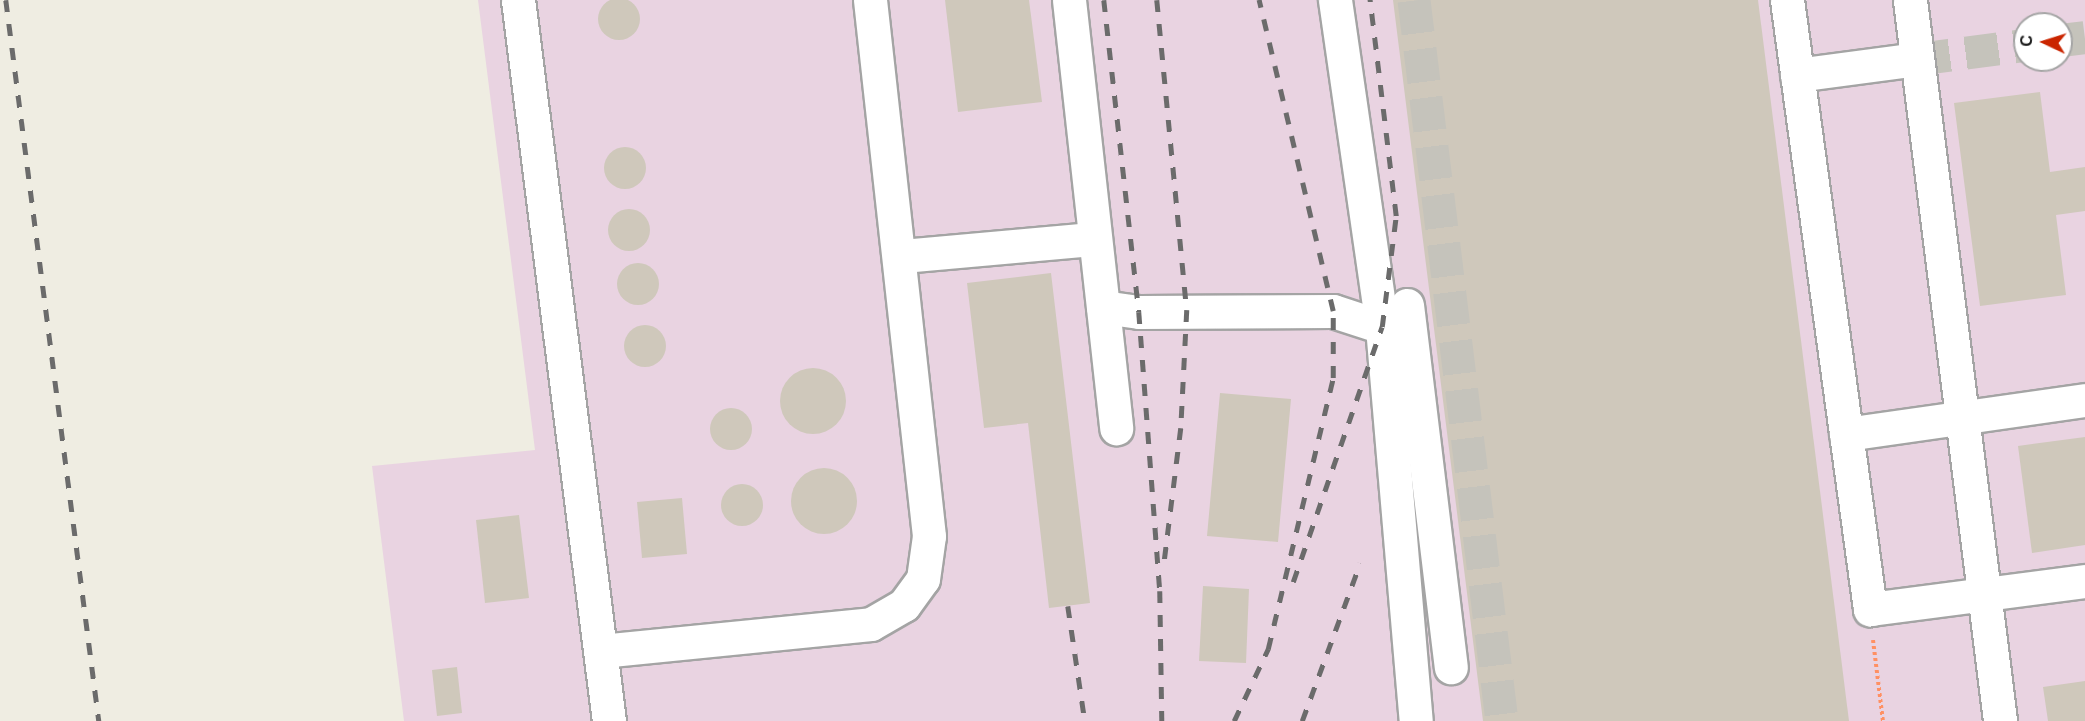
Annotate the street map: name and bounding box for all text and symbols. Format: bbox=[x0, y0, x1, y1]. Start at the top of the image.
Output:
north arrow bbox=[2013, 12, 2073, 72]
text: С bbox=[2018, 34, 2035, 47]

